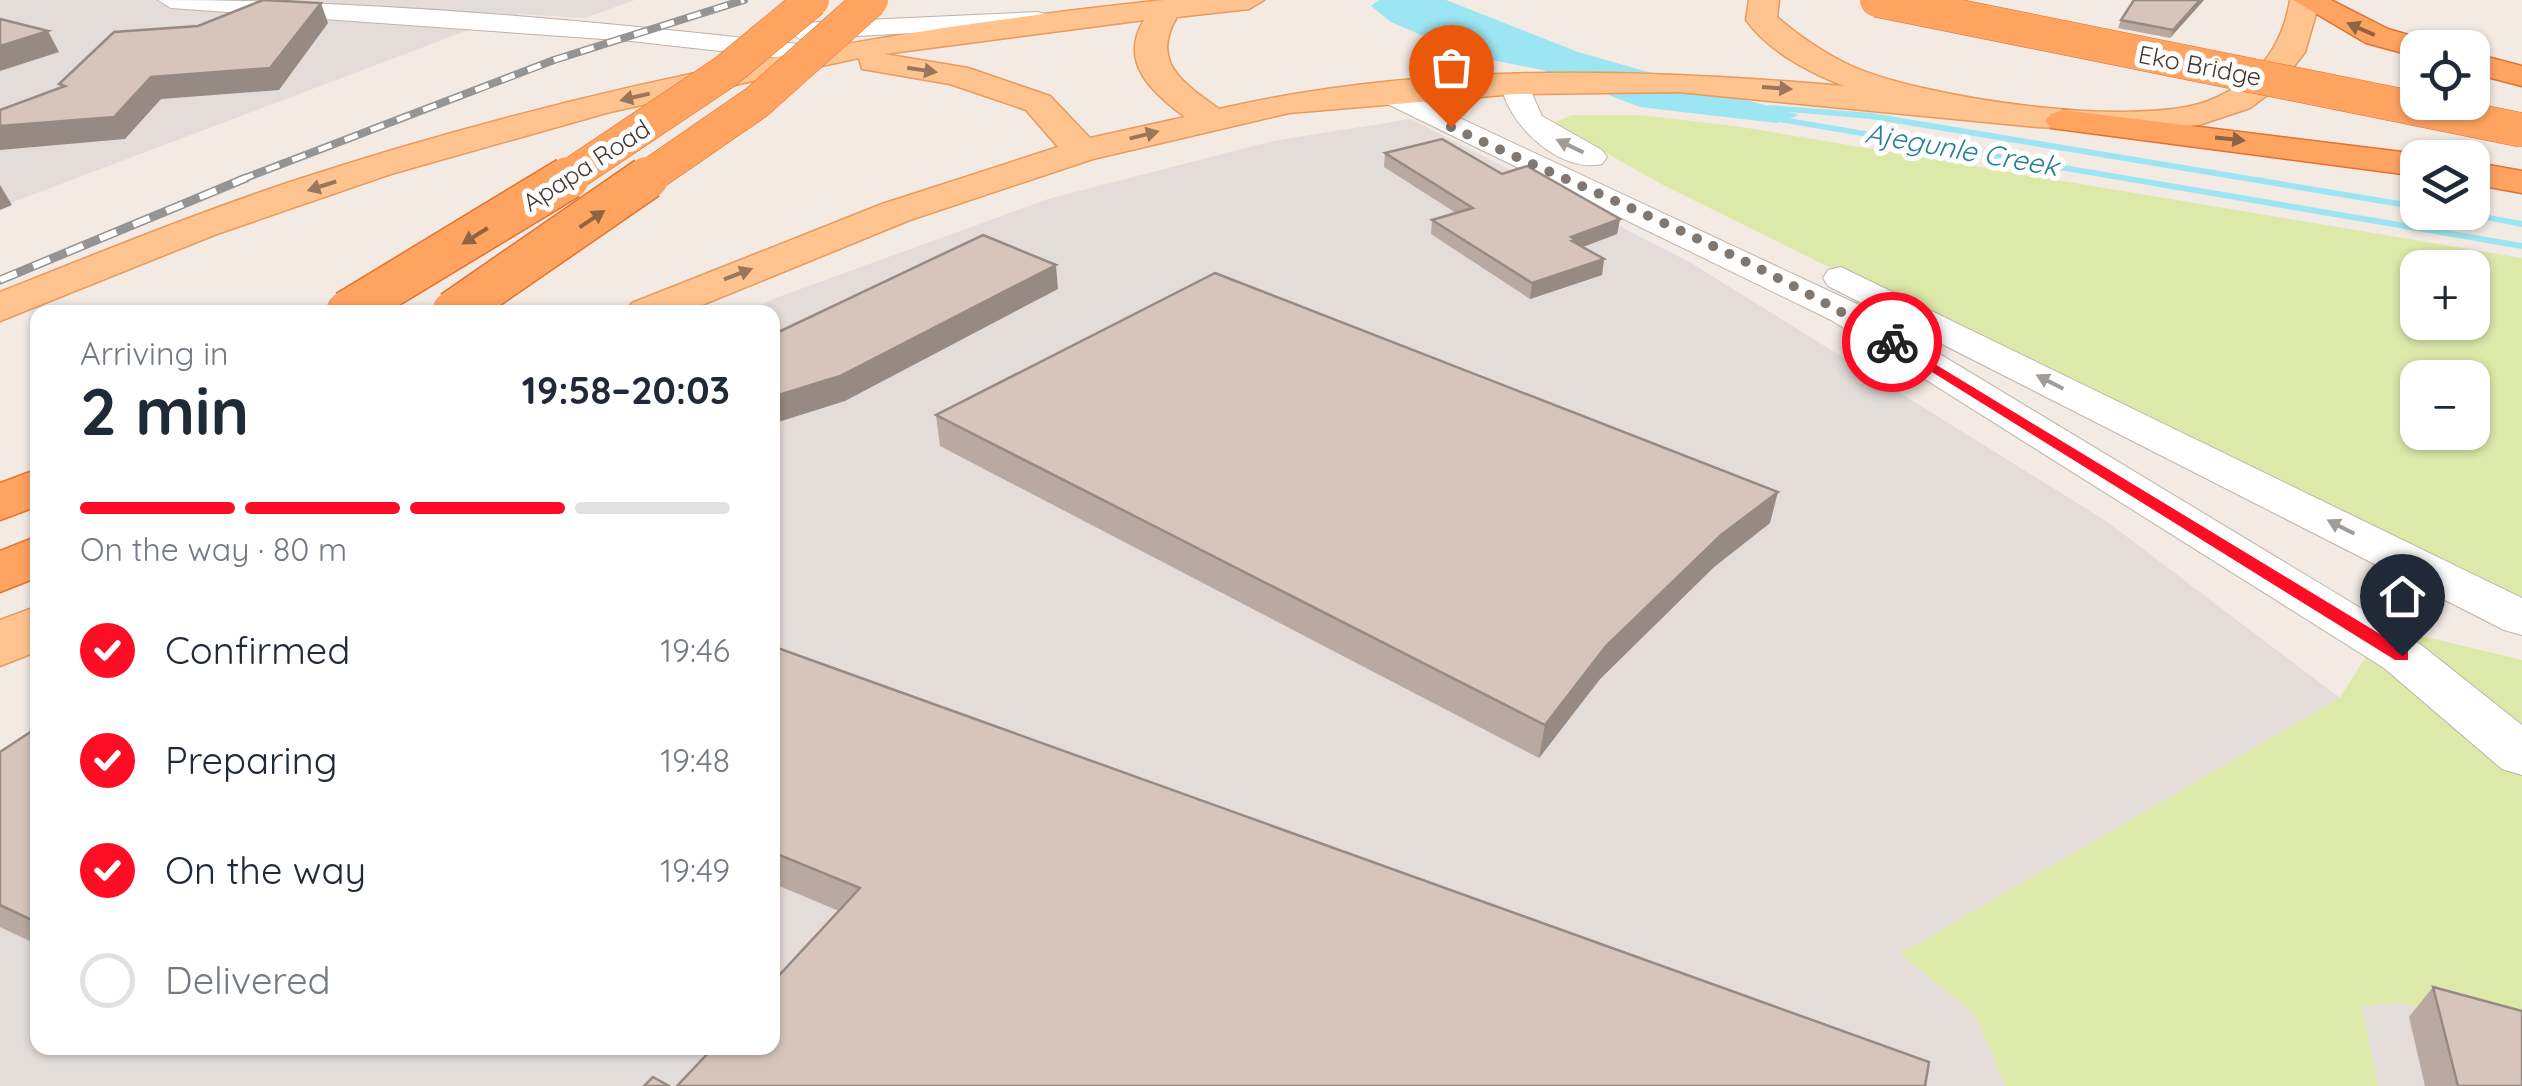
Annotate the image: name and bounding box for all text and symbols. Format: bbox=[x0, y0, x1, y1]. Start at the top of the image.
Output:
one-way arrow bbox=[2346, 21, 2376, 37]
pin bbox=[1409, 25, 1494, 128]
map controls bbox=[2400, 30, 2490, 450]
button: locate bbox=[2400, 30, 2490, 120]
street label: Eko Bridge bbox=[2136, 38, 2264, 92]
icon: bag bbox=[1424, 40, 1479, 95]
one-way arrow bbox=[907, 63, 939, 78]
one-way arrow bbox=[1761, 81, 1793, 97]
one-way arrow bbox=[619, 90, 650, 105]
street label: Apapa Road bbox=[516, 112, 656, 218]
water label: Ajegunle Creek bbox=[1863, 115, 2064, 184]
one-way arrow bbox=[1129, 127, 1160, 142]
one-way arrow bbox=[2215, 131, 2246, 147]
one-way arrow bbox=[1555, 138, 1584, 155]
button: layers bbox=[2400, 140, 2490, 230]
one-way arrow bbox=[307, 179, 337, 194]
one-way arrow bbox=[579, 210, 606, 229]
one-way arrow bbox=[461, 227, 489, 244]
button: + bbox=[2400, 250, 2490, 340]
one-way arrow bbox=[723, 266, 753, 281]
courier bbox=[1842, 292, 1942, 392]
icon: bike bbox=[1865, 315, 1920, 370]
text: Arriving in bbox=[80, 333, 229, 373]
button: − bbox=[2400, 360, 2490, 450]
text: 19:58–20:03 bbox=[522, 366, 730, 414]
text: 2 min bbox=[80, 370, 249, 451]
one-way arrow bbox=[2035, 374, 2064, 391]
one-way arrow bbox=[2326, 519, 2355, 536]
text: On the way · 80 m bbox=[80, 529, 347, 569]
pin bbox=[2360, 554, 2445, 657]
icon: home bbox=[2375, 569, 2430, 624]
icon: check bbox=[80, 623, 135, 678]
text: Confirmed bbox=[165, 626, 350, 674]
text: 19:46 bbox=[660, 630, 730, 670]
icon: check bbox=[80, 733, 135, 788]
text: Preparing bbox=[165, 736, 337, 784]
text: 19:48 bbox=[660, 740, 730, 780]
icon: check bbox=[80, 843, 135, 898]
text: On the way bbox=[165, 846, 366, 894]
text: 19:49 bbox=[660, 850, 730, 890]
text: Delivered bbox=[165, 956, 331, 1004]

